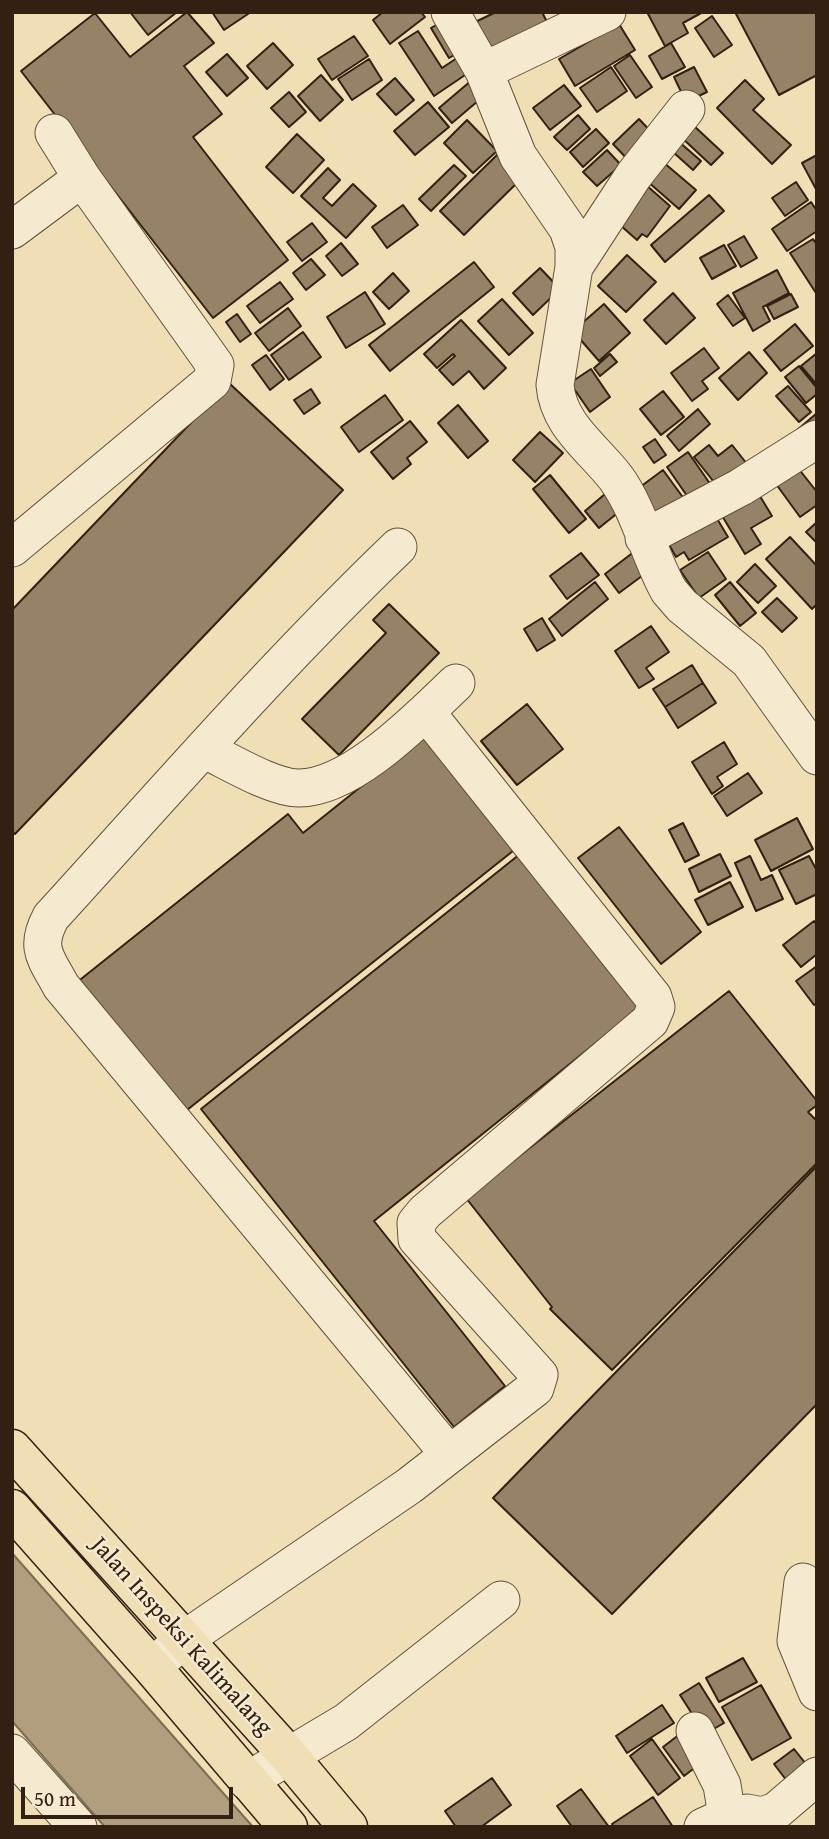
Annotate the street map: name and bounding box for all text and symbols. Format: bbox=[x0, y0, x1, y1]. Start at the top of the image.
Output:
street label: Jalan Inspeksi Kalimalang bbox=[84, 1532, 278, 1742]
scale bar bbox=[24, 1772, 236, 1816]
text: 50 m bbox=[34, 1783, 76, 1814]

